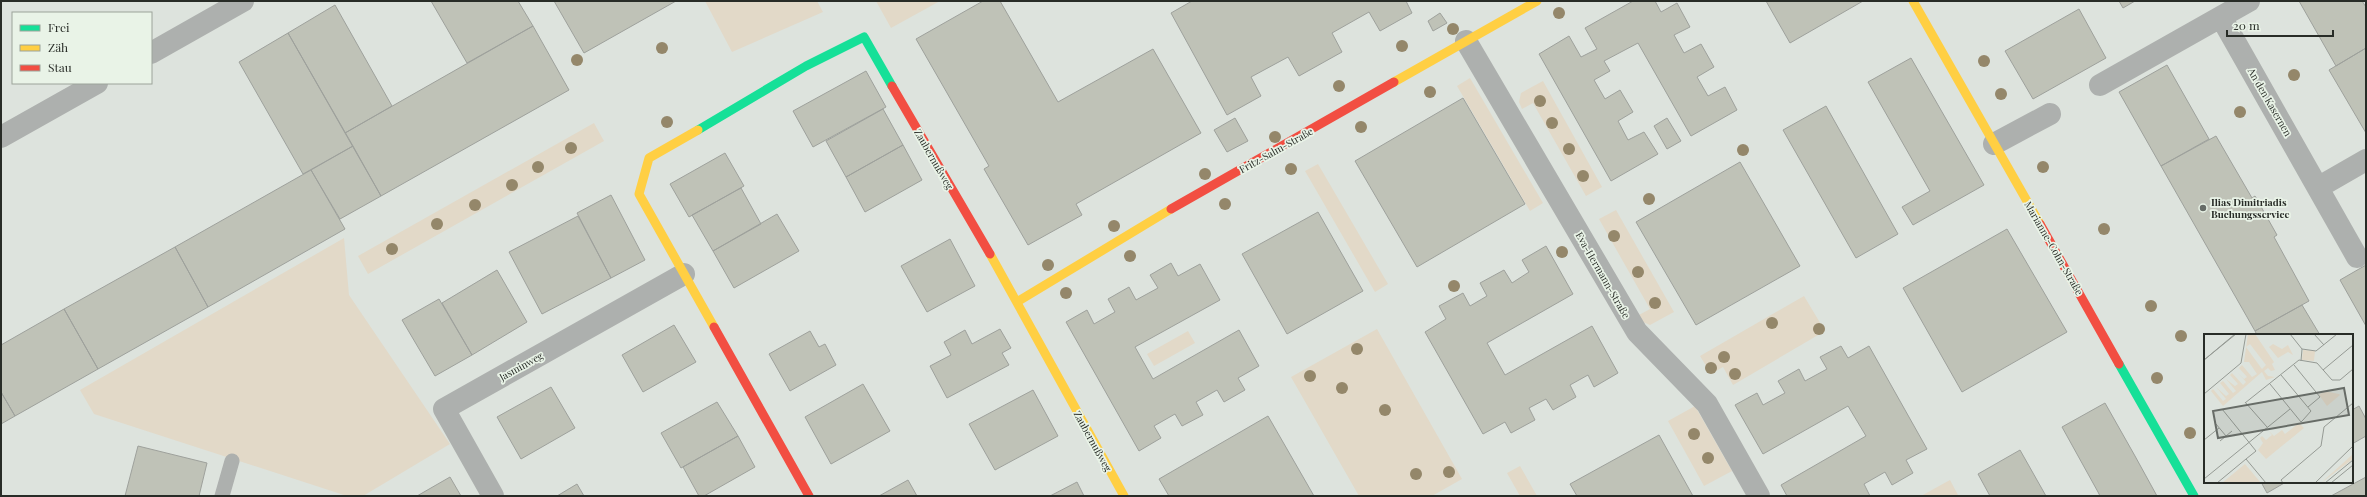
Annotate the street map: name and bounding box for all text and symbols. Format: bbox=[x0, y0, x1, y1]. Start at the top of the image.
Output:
legend bbox=[12, 12, 152, 84]
scale bar bbox=[2227, 12, 2333, 38]
text: 20 m bbox=[2233, 17, 2260, 33]
text: Frei bbox=[48, 19, 70, 35]
text: Zäh bbox=[48, 39, 68, 55]
text: Stau bbox=[48, 59, 72, 75]
street label: An den Kasernen bbox=[2244, 64, 2295, 139]
street label: Fritz-Salm-Straße bbox=[1237, 124, 1315, 176]
street label: Zaubernußweg bbox=[911, 126, 957, 192]
place label: Ilias Dimitriadis Buchungsservice bbox=[2211, 195, 2290, 221]
street label: Marianne-Cohn-Straße bbox=[2021, 198, 2087, 298]
marker: Ilias Dimitriadis Buchungsservice bbox=[2198, 203, 2208, 213]
street label: Eva-Hermann-Straße bbox=[1573, 229, 1633, 321]
inset map bbox=[2204, 334, 2353, 483]
street label: Jasminweg bbox=[496, 348, 546, 384]
street label: Zaubernußweg bbox=[1071, 408, 1116, 475]

